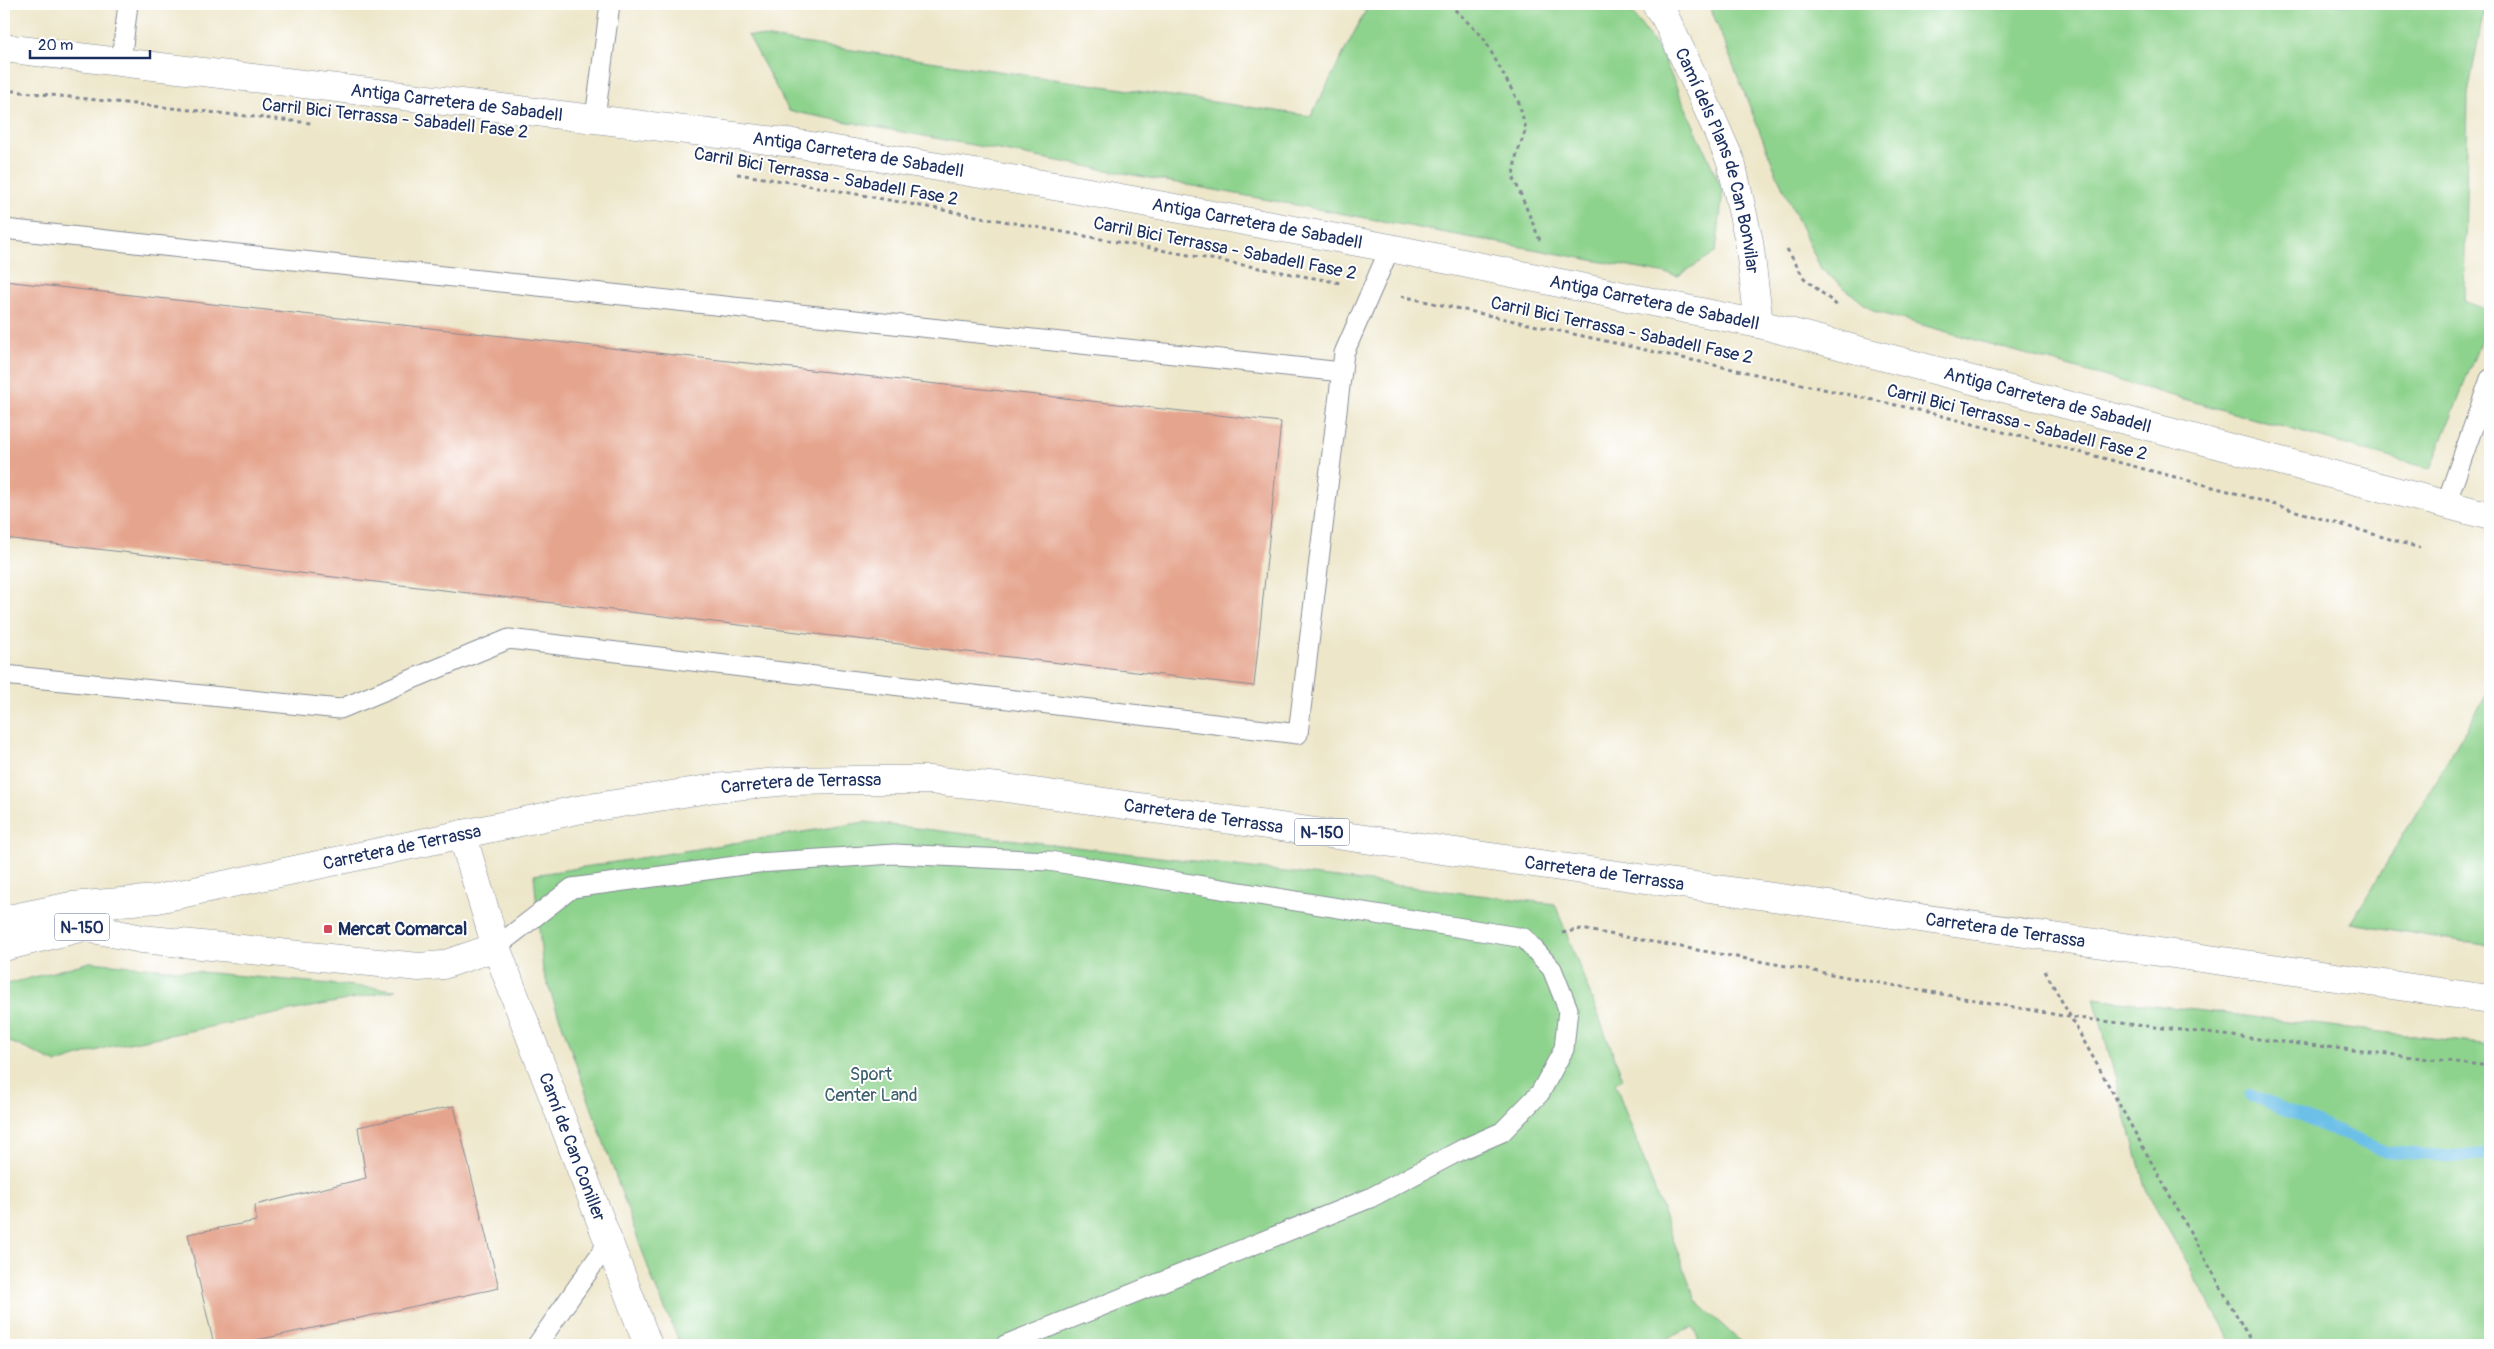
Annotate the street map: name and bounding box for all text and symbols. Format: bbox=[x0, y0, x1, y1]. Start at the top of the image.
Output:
scale bar bbox=[30, 28, 150, 60]
text: 20 m bbox=[38, 36, 73, 55]
street label: Camí dels Plans de Can Bonvilar bbox=[1669, 44, 1764, 275]
street label: Antiga Carretera de Sabadell bbox=[349, 79, 564, 127]
street label: Carril Bici Terrassa - Sabadell Fase 2 bbox=[261, 93, 529, 144]
street label: Antiga Carretera de Sabadell bbox=[751, 127, 966, 183]
street label: Carril Bici Terrassa - Sabadell Fase 2 bbox=[692, 142, 960, 211]
street label: Antiga Carretera de Sabadell bbox=[1150, 193, 1364, 255]
street label: Carril Bici Terrassa - Sabadell Fase 2 bbox=[1091, 212, 1359, 285]
street label: Antiga Carretera de Sabadell bbox=[1548, 270, 1761, 336]
street label: Carril Bici Terrassa - Sabadell Fase 2 bbox=[1489, 291, 1755, 370]
street label: Antiga Carretera de Sabadell bbox=[1941, 362, 2154, 439]
street label: Carril Bici Terrassa - Sabadell Fase 2 bbox=[1884, 379, 2150, 466]
street label: Carretera de Terrassa bbox=[720, 769, 881, 799]
street label: Carretera de Terrassa bbox=[1122, 794, 1285, 839]
road number: N-150 bbox=[1294, 819, 1350, 846]
street label: Carretera de Terrassa bbox=[321, 820, 483, 876]
street label: Carretera de Terrassa bbox=[1523, 851, 1686, 896]
street label: Carretera de Terrassa bbox=[1924, 908, 2087, 953]
road number: N-150 bbox=[54, 914, 110, 940]
place label: Mercat Comarcal bbox=[338, 918, 467, 941]
marker: Mercat Comarcal bbox=[322, 923, 334, 935]
park label: Sport Center Land bbox=[824, 1063, 918, 1107]
street label: Camí de Can Coniller bbox=[533, 1070, 611, 1225]

